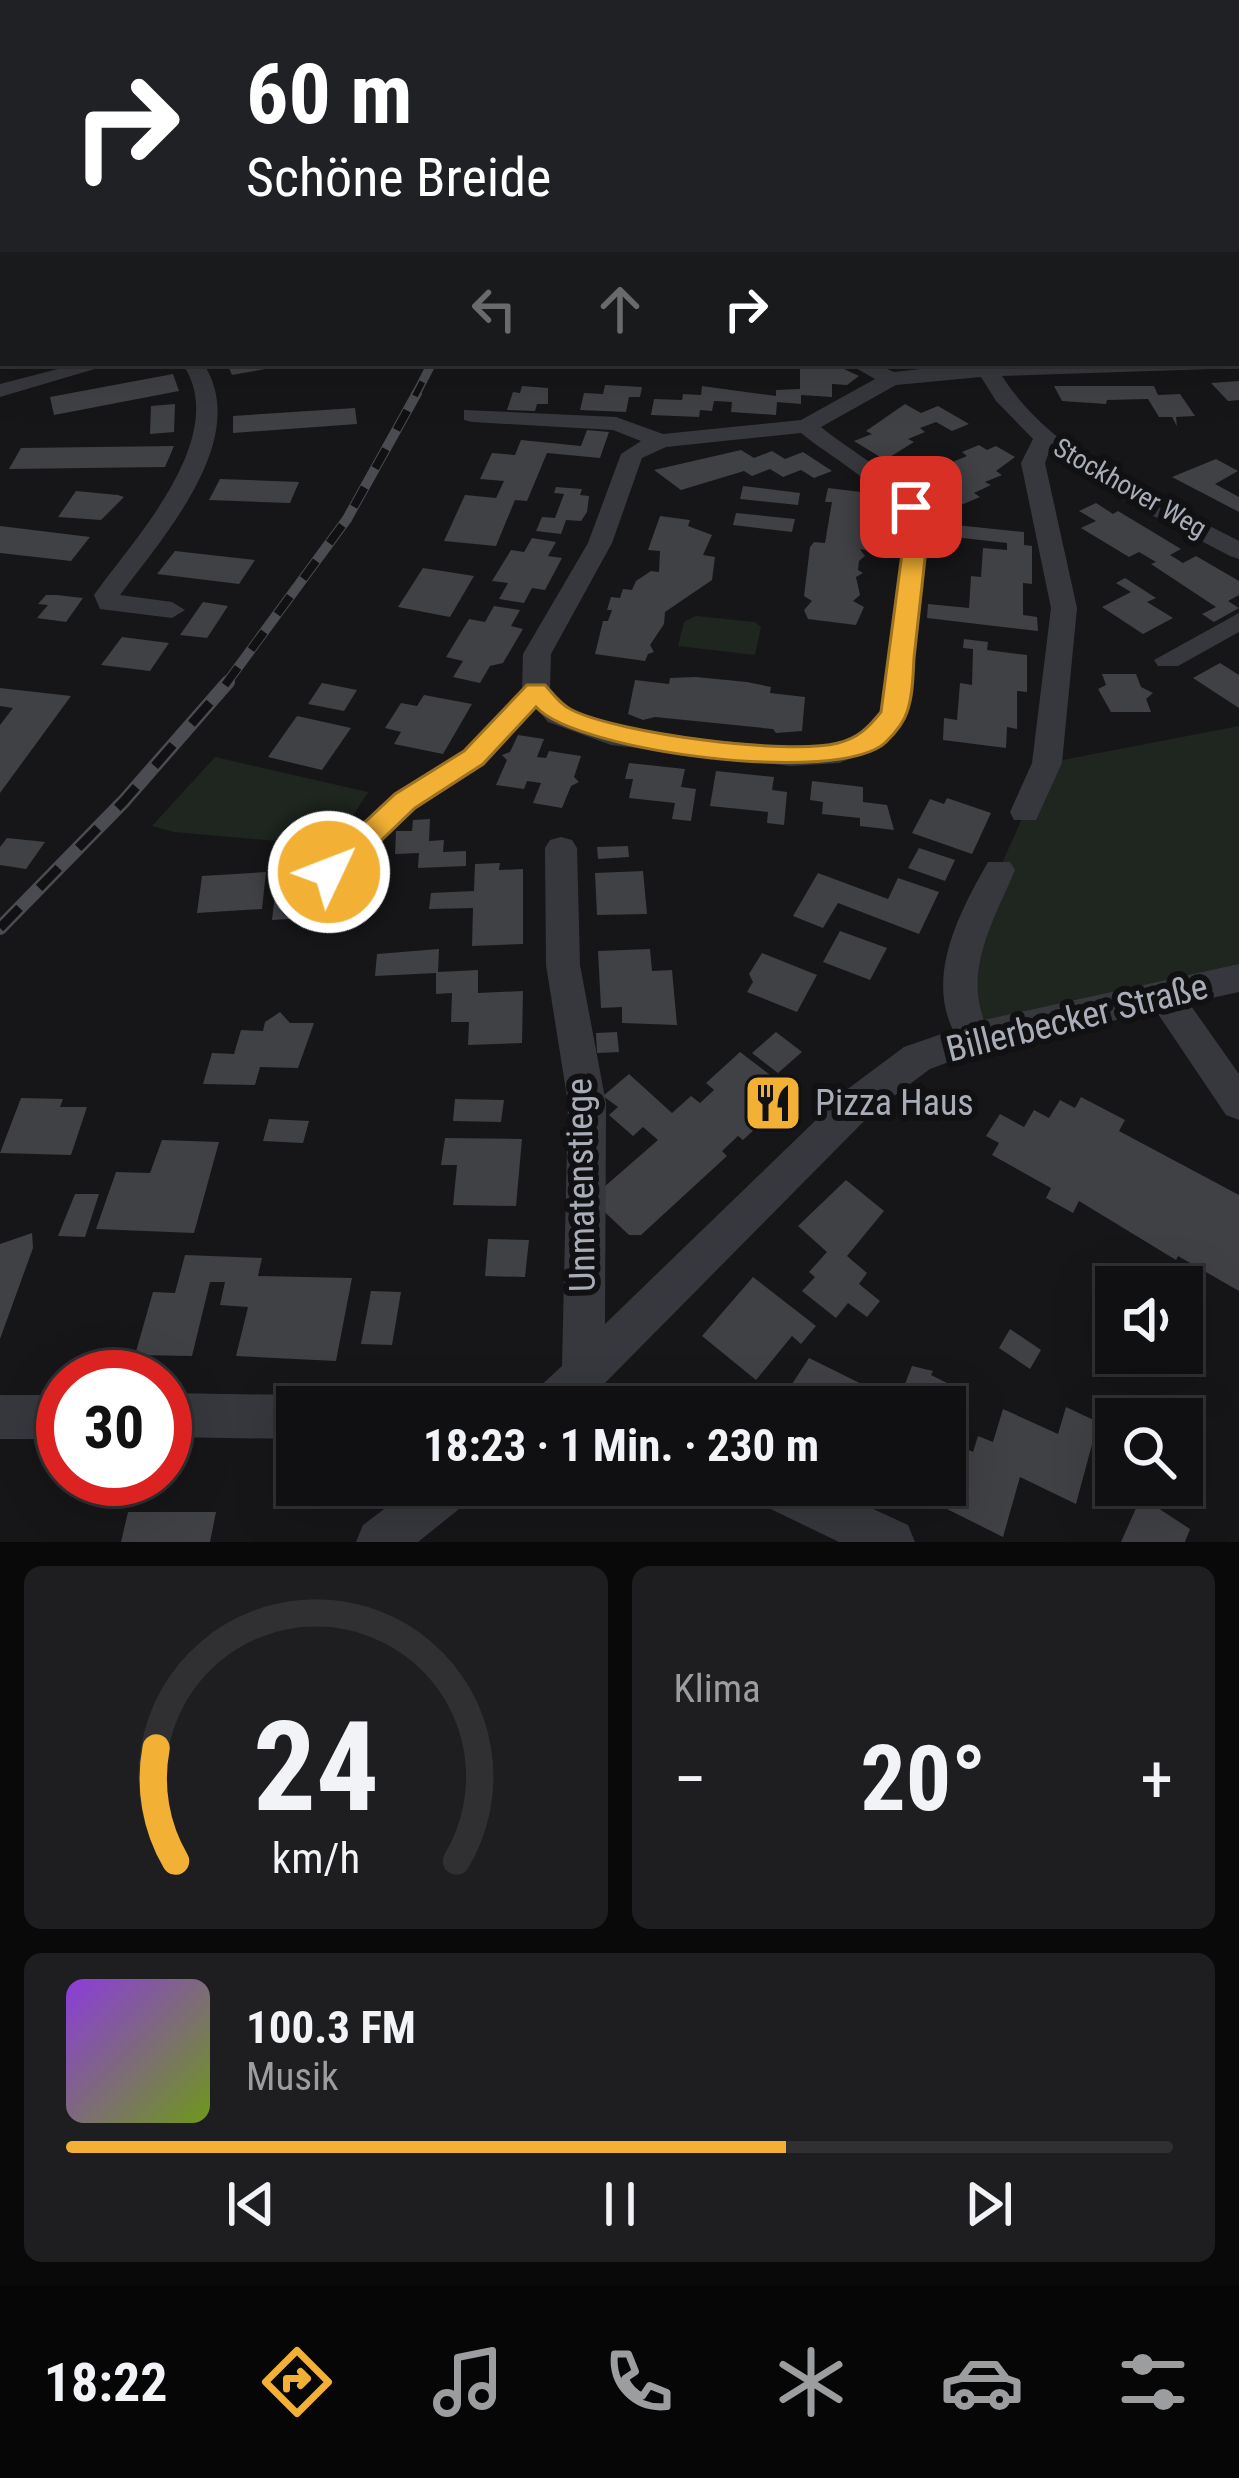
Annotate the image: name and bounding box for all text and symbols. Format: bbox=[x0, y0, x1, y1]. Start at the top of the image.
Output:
text: 60 m bbox=[246, 45, 413, 144]
icon: right bbox=[48, 48, 204, 204]
text: Schöne Breide bbox=[246, 146, 551, 209]
icon: left bbox=[461, 276, 527, 342]
icon: ahead bbox=[587, 276, 653, 342]
icon: right bbox=[713, 276, 779, 342]
street label: Stockhover Weg bbox=[1048, 431, 1212, 545]
pin bbox=[860, 456, 962, 558]
icon: arrive bbox=[878, 474, 944, 540]
position arrow bbox=[266, 809, 392, 935]
street label: Billerbecker Straße bbox=[942, 965, 1212, 1071]
restaurant icon: Pizza Haus bbox=[742, 1072, 804, 1134]
street label: Unmatenstiege bbox=[558, 1078, 604, 1292]
place label: Pizza Haus bbox=[815, 1082, 974, 1124]
map controls bbox=[1095, 1266, 1203, 1506]
button: sound bbox=[1095, 1266, 1203, 1374]
speed limit sign: 30 bbox=[36, 1350, 192, 1506]
button: search bbox=[1095, 1398, 1203, 1506]
text: 18:23 · 1 Min. · 230 m bbox=[423, 1419, 819, 1472]
text: Klima bbox=[674, 1666, 761, 1712]
text: 24 bbox=[253, 1694, 379, 1840]
text: 20° bbox=[860, 1727, 986, 1832]
text: − bbox=[674, 1741, 707, 1818]
text: + bbox=[1140, 1741, 1173, 1818]
text: km/h bbox=[272, 1832, 360, 1882]
text: 100.3 FM bbox=[246, 2001, 416, 2054]
text: Musik bbox=[246, 2054, 339, 2100]
icon: previous bbox=[218, 2171, 284, 2237]
icon: pause bbox=[587, 2171, 653, 2237]
icon: next bbox=[956, 2171, 1022, 2237]
icon: directions bbox=[255, 2340, 339, 2424]
icon: music bbox=[426, 2340, 510, 2424]
icon: phone bbox=[597, 2340, 681, 2424]
icon: climate bbox=[769, 2340, 853, 2424]
icon: car bbox=[940, 2340, 1024, 2424]
icon: filters bbox=[1111, 2340, 1195, 2424]
text: 18:22 bbox=[44, 2351, 168, 2414]

